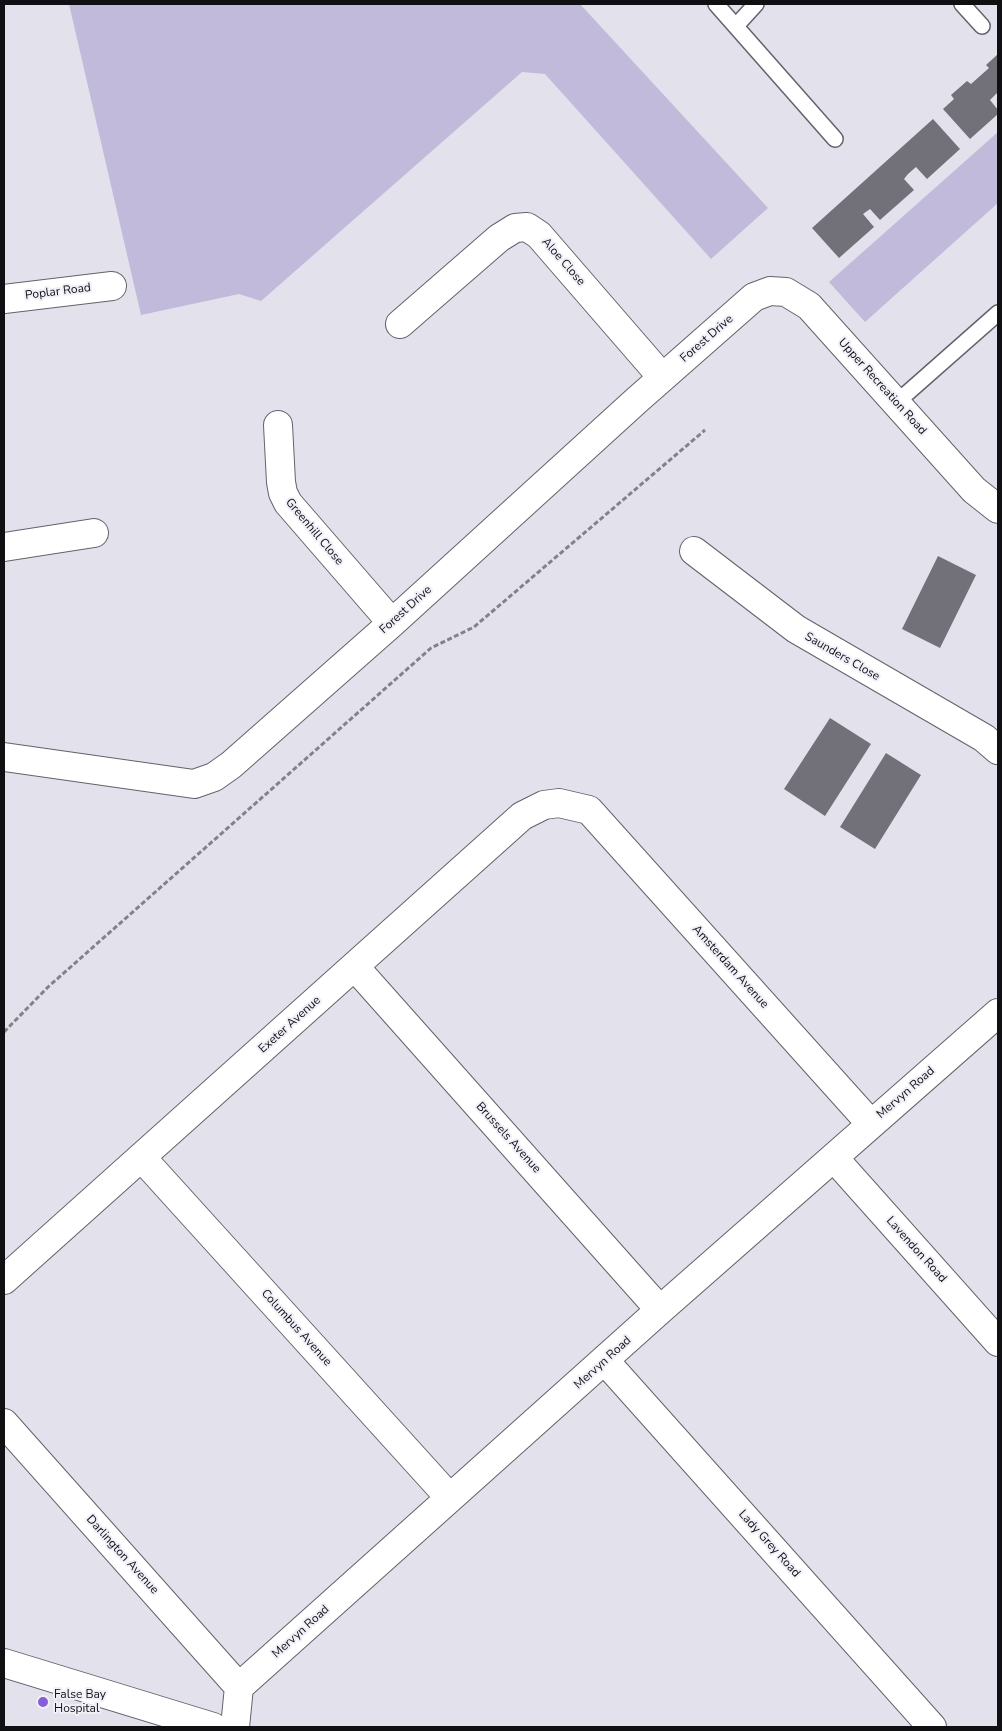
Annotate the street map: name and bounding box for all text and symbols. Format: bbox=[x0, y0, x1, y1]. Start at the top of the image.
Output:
street label: Aloe Close bbox=[538, 235, 588, 289]
street label: Poplar Road bbox=[24, 281, 92, 303]
street label: Forest Drive bbox=[678, 312, 736, 366]
street label: Upper Recreation Road bbox=[835, 336, 929, 438]
street label: Greenhill Close bbox=[282, 496, 346, 568]
street label: Forest Drive bbox=[377, 583, 435, 637]
street label: Saunders Close bbox=[802, 630, 882, 684]
street label: Amsterdam Avenue bbox=[689, 922, 771, 1012]
street label: Exeter Avenue bbox=[256, 993, 324, 1057]
street label: Mervyn Road bbox=[874, 1064, 938, 1122]
street label: Brussels Avenue bbox=[472, 1100, 544, 1176]
street label: Lavendon Road bbox=[883, 1214, 949, 1286]
street label: Columbus Avenue bbox=[258, 1287, 334, 1369]
street label: Mervyn Road bbox=[572, 1334, 634, 1392]
street label: Lady Grey Road bbox=[735, 1507, 803, 1581]
street label: Darlington Avenue bbox=[83, 1513, 161, 1597]
street label: Mervyn Road bbox=[270, 1603, 332, 1661]
place label: False Bay Hospital bbox=[54, 1688, 106, 1716]
marker: False Bay Hospital bbox=[36, 1695, 50, 1709]

